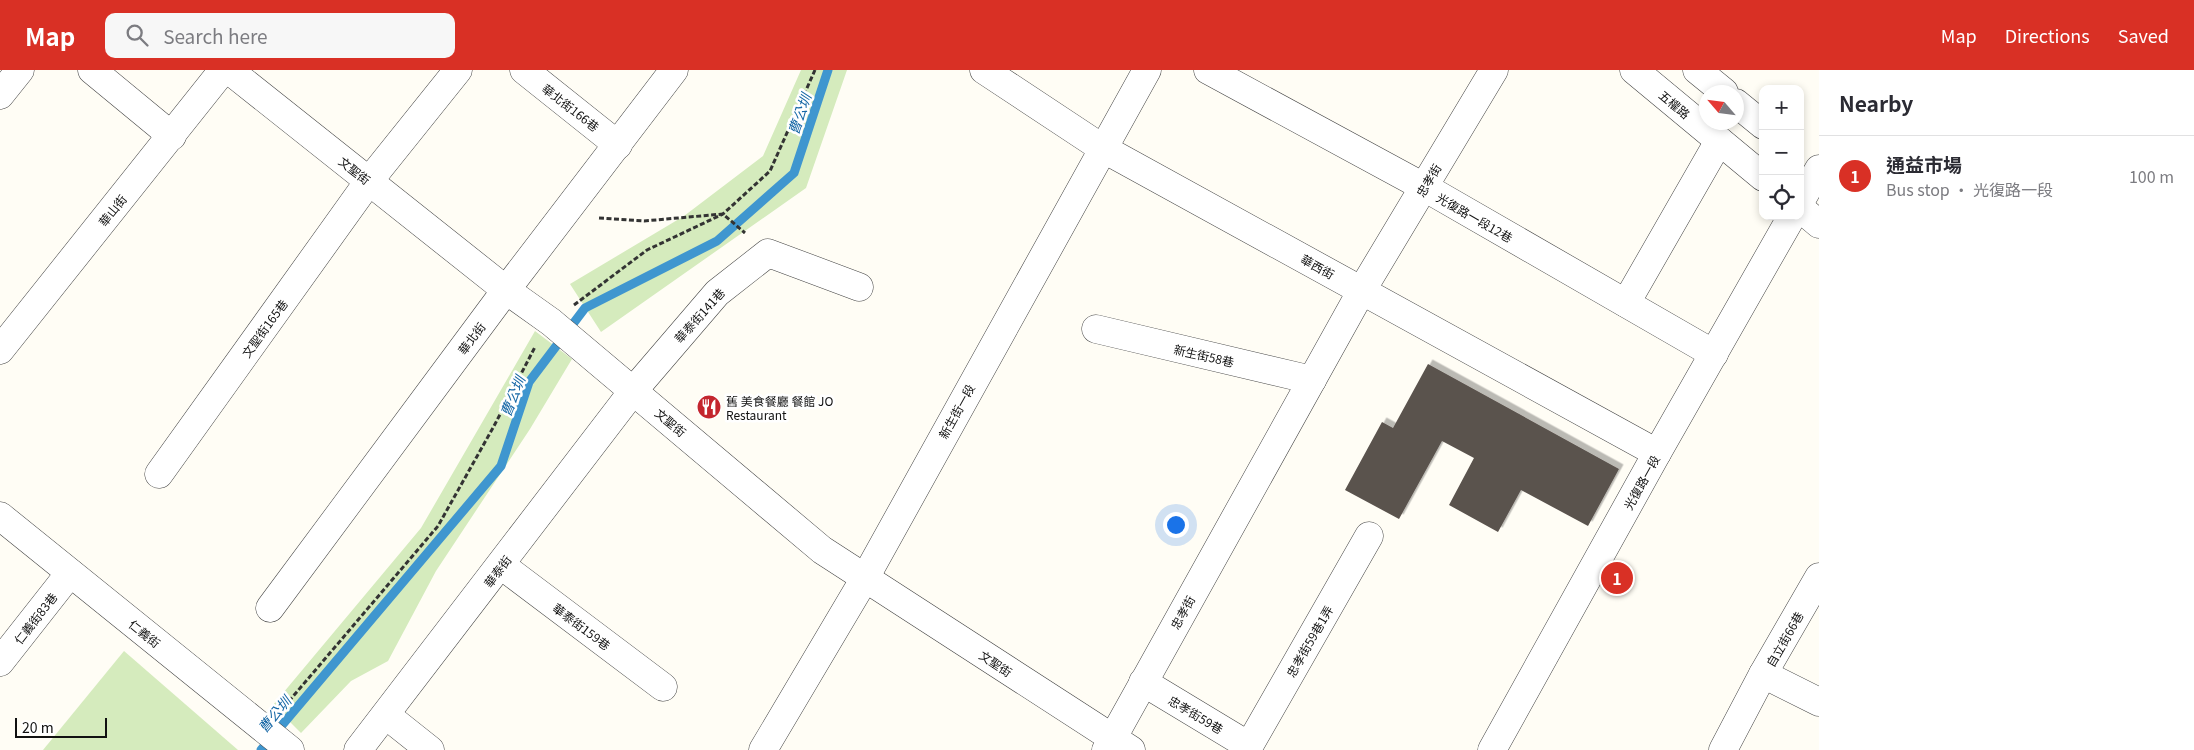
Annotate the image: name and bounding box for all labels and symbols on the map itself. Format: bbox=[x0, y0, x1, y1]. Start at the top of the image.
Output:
street label: 華北街166巷 bbox=[539, 79, 603, 135]
north arrow bbox=[1699, 85, 1744, 130]
street label: 五權路 bbox=[1656, 86, 1694, 122]
water label: 曹公圳 bbox=[783, 89, 816, 137]
street label: 文聖街 bbox=[336, 152, 374, 188]
street label: 忠孝街 bbox=[1411, 160, 1445, 200]
street label: 光復路一段12巷 bbox=[1434, 188, 1516, 246]
street label: 華山街 bbox=[94, 191, 130, 229]
street label: 華西街 bbox=[1298, 250, 1338, 282]
street label: 華泰街141巷 bbox=[670, 284, 728, 346]
street label: 文聖街165巷 bbox=[237, 296, 291, 360]
street label: 華北街 bbox=[453, 319, 489, 357]
street label: 新生街58巷 bbox=[1172, 340, 1236, 370]
water label: 曹公圳 bbox=[495, 371, 530, 419]
street label: 新生街一段 bbox=[934, 381, 978, 441]
place label: 舊 美食餐廳 餐館 JO Restaurant bbox=[726, 392, 833, 423]
restaurant icon: 舊 美食餐廳 餐館 JO Restaurant bbox=[696, 394, 722, 420]
street label: 文聖街 bbox=[652, 404, 690, 440]
street label: 光復路一段 bbox=[1619, 452, 1663, 512]
your location bbox=[1163, 512, 1189, 538]
street label: 華泰街 bbox=[479, 552, 515, 590]
pin: 1 bbox=[1601, 559, 1633, 597]
street label: 仁義街83巷 bbox=[9, 589, 61, 647]
street label: 忠孝街 bbox=[1166, 592, 1198, 632]
street label: 華泰街159巷 bbox=[550, 599, 614, 653]
street label: 忠孝街59巷1弄 bbox=[1282, 602, 1336, 680]
street label: 自立街66巷 bbox=[1761, 608, 1807, 670]
street label: 仁義街 bbox=[126, 615, 164, 651]
street label: 文聖街 bbox=[976, 646, 1016, 680]
water label: 曹公圳 bbox=[253, 690, 296, 737]
street label: 忠孝街59巷 bbox=[1165, 691, 1227, 737]
scale bar bbox=[15, 715, 108, 738]

